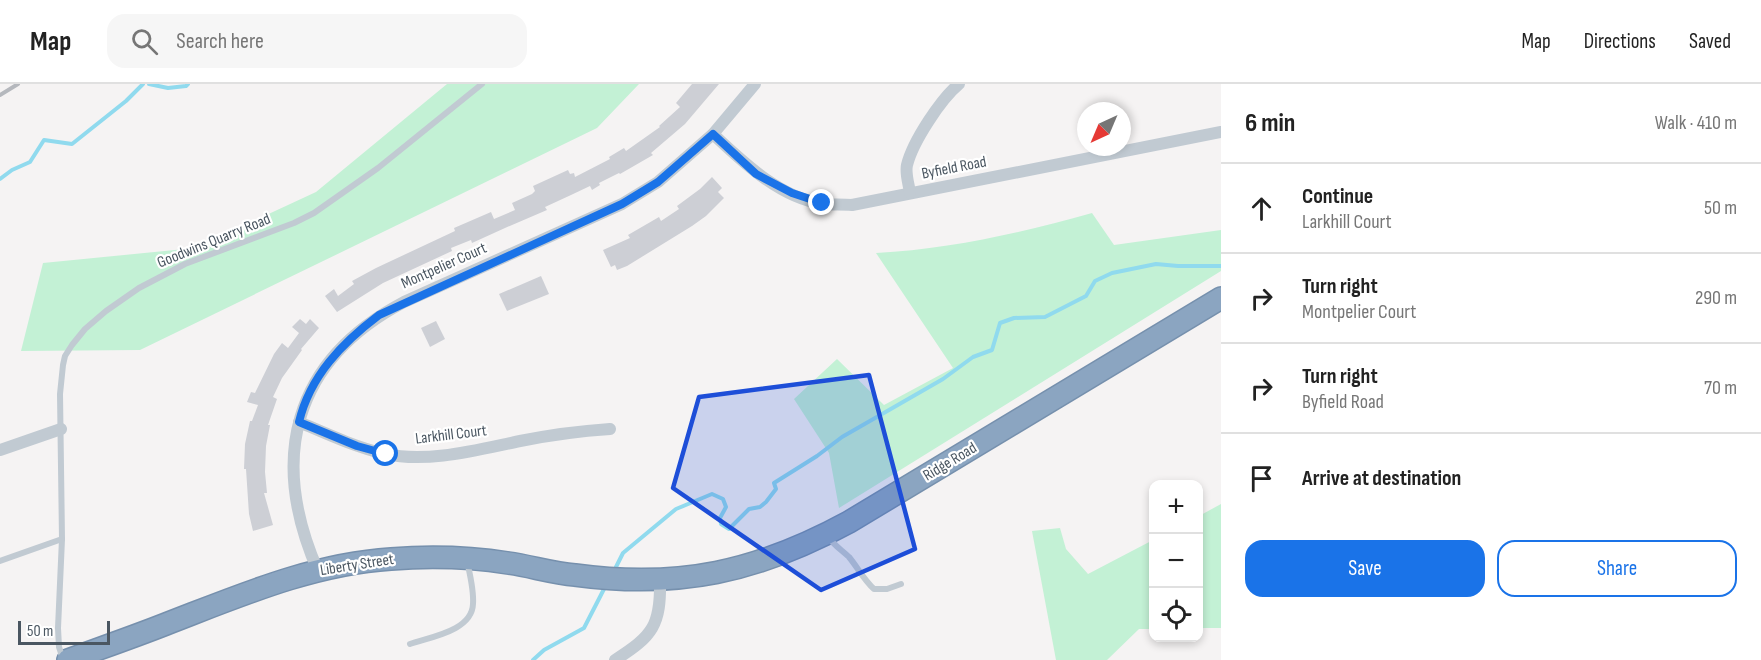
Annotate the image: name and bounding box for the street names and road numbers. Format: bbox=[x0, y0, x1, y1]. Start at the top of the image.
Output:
street label: Byfield Road bbox=[920, 152, 988, 184]
street label: Goodwins Quarry Road bbox=[155, 210, 273, 272]
street label: Montpelier Court bbox=[398, 239, 490, 293]
street label: Larkhill Court bbox=[414, 421, 488, 449]
street label: Ridge Road bbox=[920, 439, 980, 485]
street label: Liberty Street bbox=[319, 550, 395, 580]

